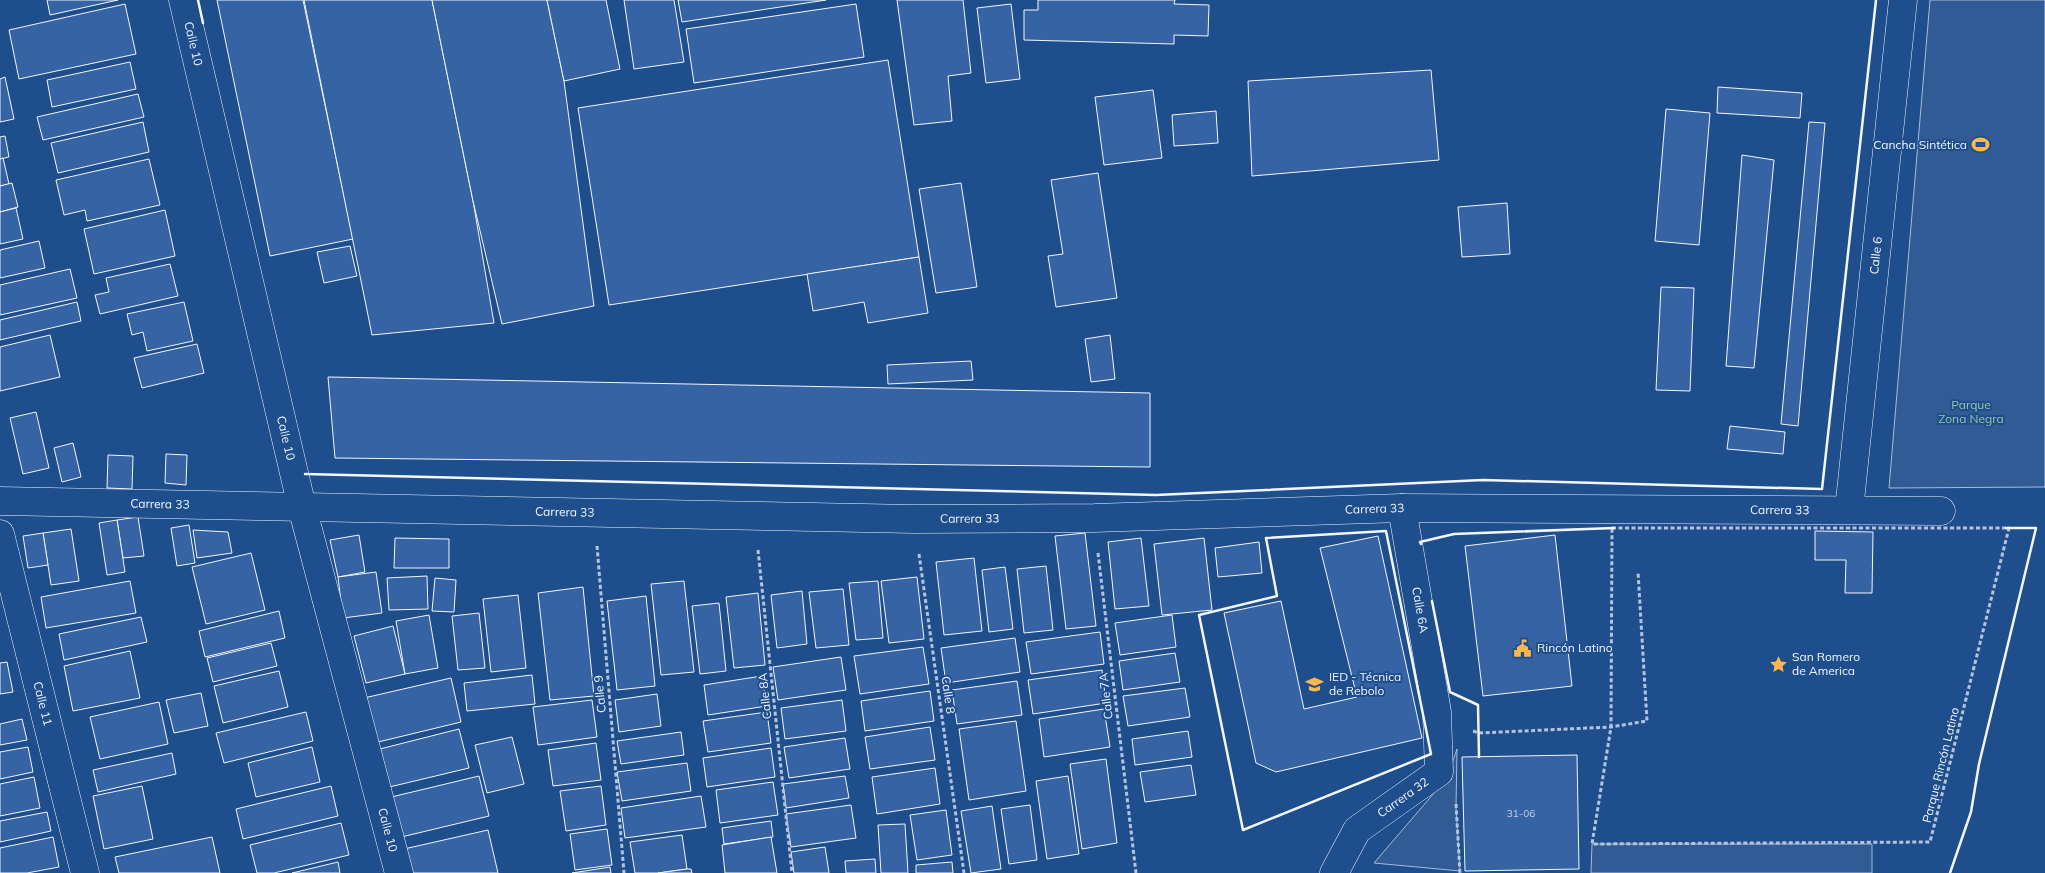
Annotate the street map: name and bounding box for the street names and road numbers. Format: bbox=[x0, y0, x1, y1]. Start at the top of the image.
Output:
street label: Calle 10 bbox=[181, 20, 206, 67]
street label: Calle 6 bbox=[1866, 236, 1885, 275]
street label: Calle 10 bbox=[274, 414, 299, 462]
street label: Carrera 33 bbox=[130, 496, 190, 512]
street label: Carrera 33 bbox=[1345, 500, 1405, 517]
street label: Carrera 33 bbox=[1750, 502, 1809, 517]
street label: Carrera 33 bbox=[535, 504, 595, 520]
street label: Carrera 33 bbox=[940, 511, 1000, 526]
street label: Calle 6A bbox=[1409, 586, 1432, 634]
street label: Calle 8A bbox=[755, 672, 774, 720]
street label: Calle 7A bbox=[1095, 672, 1116, 720]
street label: Calle 9 bbox=[590, 675, 609, 714]
street label: Calle 8 bbox=[938, 675, 959, 715]
street label: Calle 11 bbox=[30, 680, 56, 727]
street label: Parque Rincón Latino bbox=[1919, 705, 1962, 824]
street label: Carrera 32 bbox=[1374, 774, 1431, 820]
street label: Calle 10 bbox=[375, 806, 401, 854]

